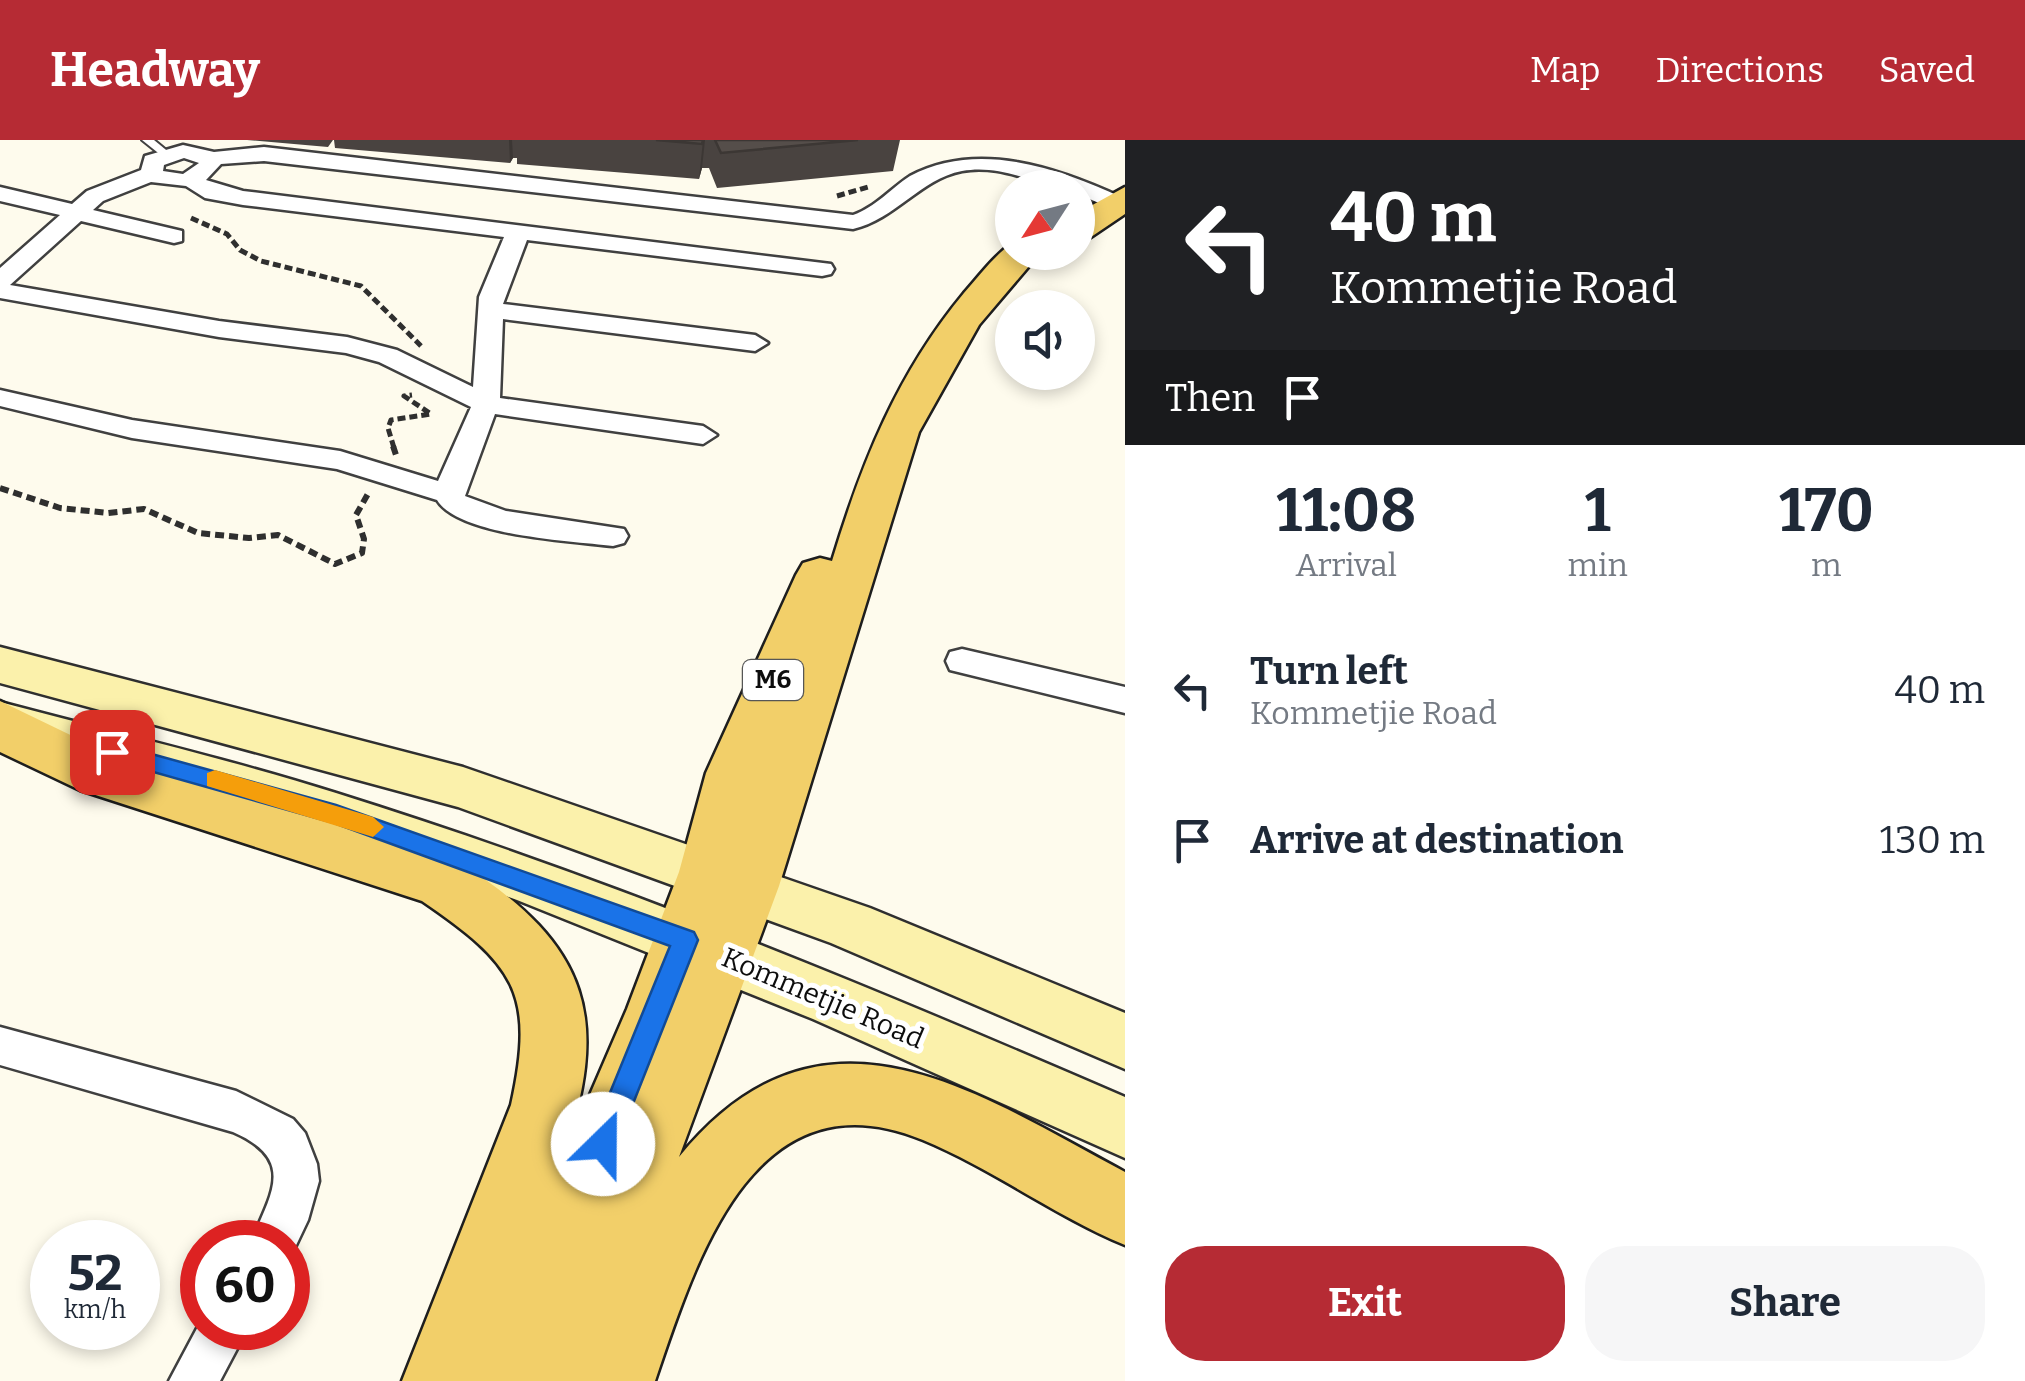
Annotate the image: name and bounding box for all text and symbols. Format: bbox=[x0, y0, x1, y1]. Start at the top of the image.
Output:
text: Headway bbox=[50, 41, 260, 99]
text: Map bbox=[1530, 49, 1600, 91]
text: Directions bbox=[1655, 49, 1824, 91]
text: Saved bbox=[1879, 49, 1975, 91]
north arrow bbox=[995, 170, 1095, 270]
map controls bbox=[995, 170, 1095, 390]
text: 40 m bbox=[1330, 176, 1496, 260]
icon: left bbox=[1165, 180, 1295, 310]
text: Kommetjie Road bbox=[1330, 261, 1677, 315]
button: sound bbox=[995, 290, 1095, 390]
icon: arrive bbox=[1275, 370, 1330, 425]
text: Then bbox=[1165, 375, 1255, 421]
text: 11:08 bbox=[1276, 475, 1416, 547]
text: 1 bbox=[1585, 475, 1611, 547]
text: 170 bbox=[1779, 475, 1874, 547]
text: Arrival bbox=[1296, 546, 1397, 584]
text: min bbox=[1567, 546, 1628, 584]
text: m bbox=[1811, 546, 1842, 584]
text: Turn left bbox=[1250, 648, 1408, 694]
road number: M6 bbox=[743, 660, 803, 700]
icon: left bbox=[1165, 663, 1220, 718]
text: 40 m bbox=[1895, 667, 1985, 713]
text: Kommetjie Road bbox=[1250, 694, 1497, 732]
pin bbox=[70, 710, 155, 795]
icon: arrive bbox=[85, 725, 140, 780]
icon: arrive bbox=[1165, 813, 1220, 868]
text: Arrive at destination bbox=[1250, 817, 1623, 863]
text: 130 m bbox=[1880, 817, 1985, 863]
street label: Kommetjie Road bbox=[717, 941, 929, 1055]
position arrow bbox=[551, 1092, 655, 1196]
speed limit sign: 60 bbox=[180, 1220, 310, 1350]
text: 52 bbox=[68, 1243, 122, 1303]
button: Exit bbox=[1165, 1246, 1565, 1361]
button: Share bbox=[1585, 1246, 1985, 1361]
text: km/h bbox=[64, 1295, 126, 1325]

